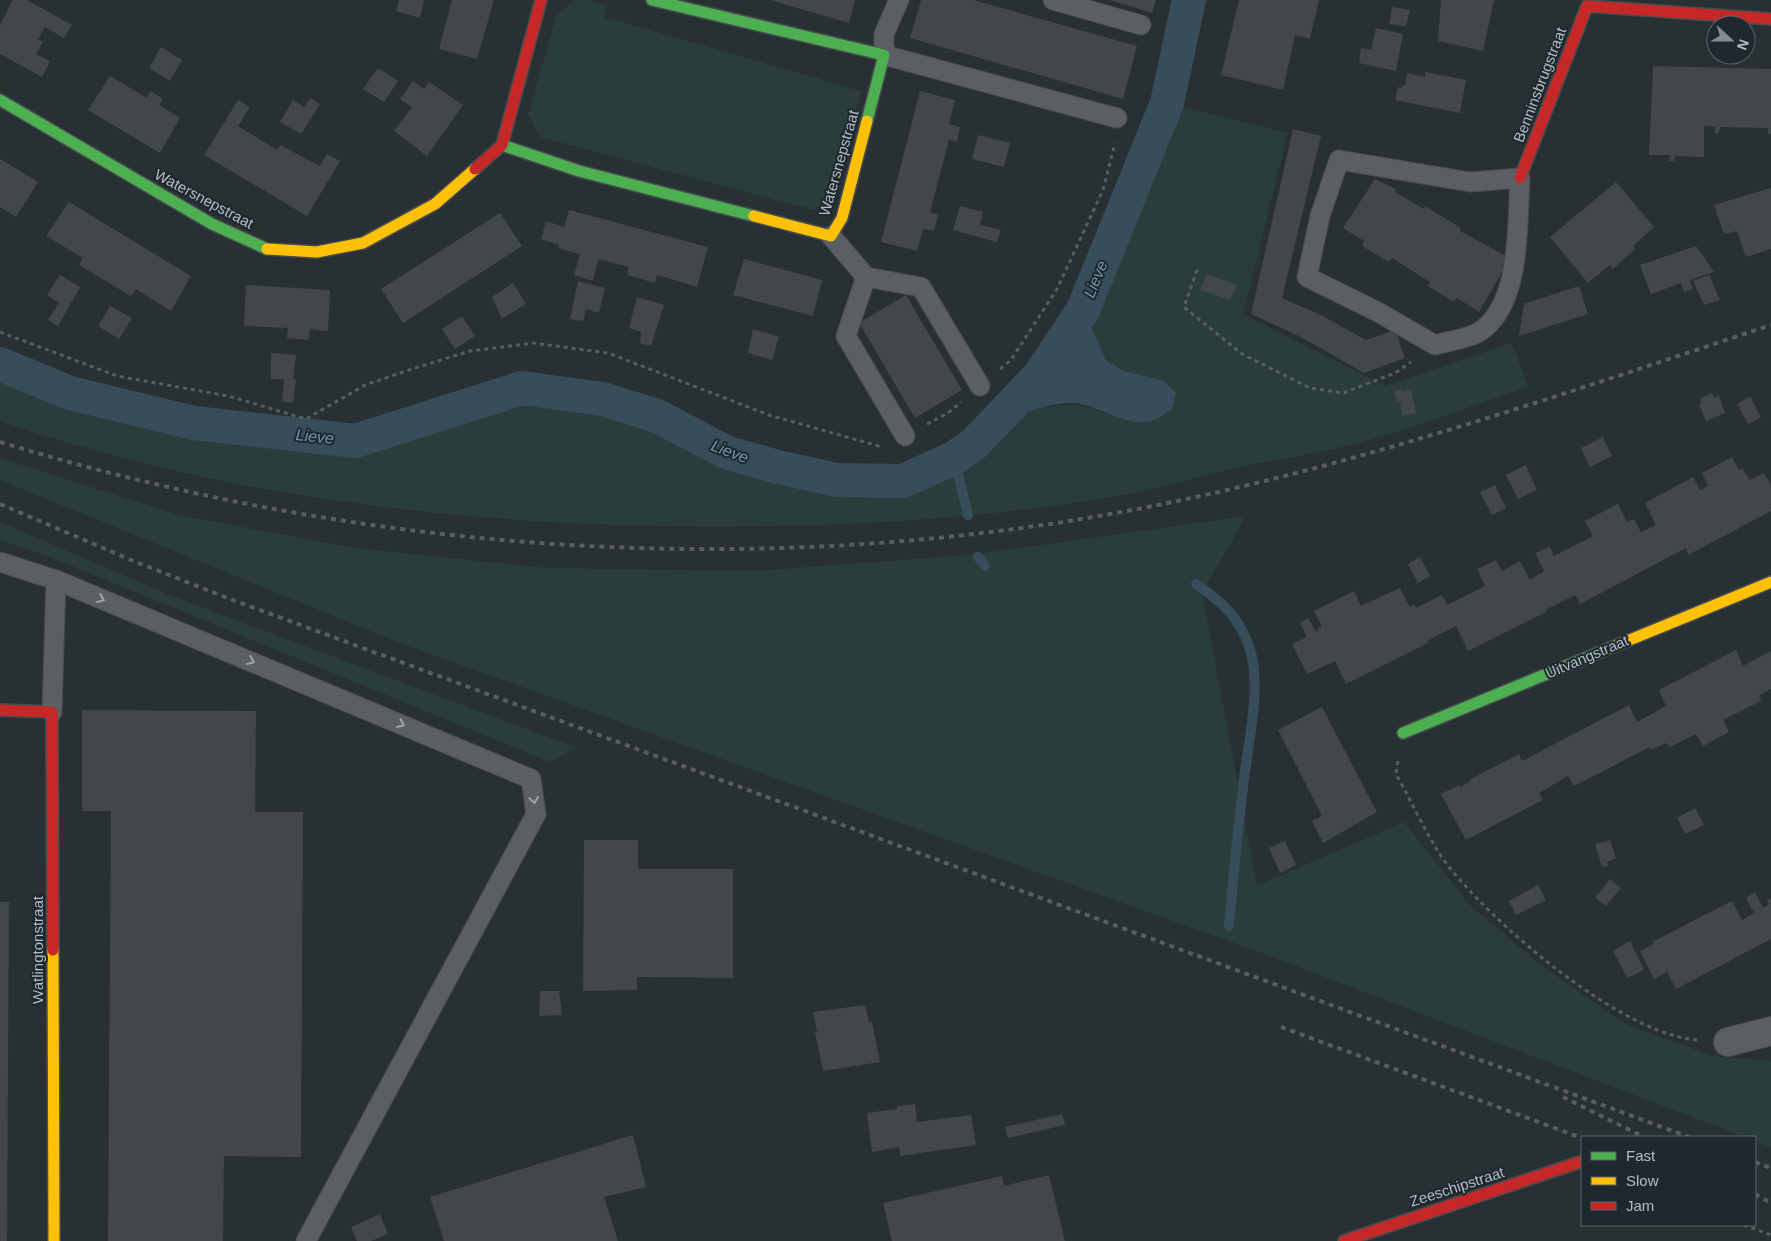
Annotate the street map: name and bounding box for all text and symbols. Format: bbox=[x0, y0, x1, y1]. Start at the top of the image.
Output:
north arrow bbox=[1706, 15, 1756, 65]
street label: Benninsbrugstraat bbox=[1510, 24, 1570, 145]
text: N bbox=[1734, 37, 1752, 52]
street label: Watersnepstraat bbox=[815, 107, 862, 218]
street label: Watersnepstraat bbox=[152, 165, 257, 232]
water label: Lieve bbox=[1080, 258, 1111, 300]
water label: Lieve bbox=[295, 426, 335, 447]
water label: Lieve bbox=[709, 437, 751, 466]
one-way arrow bbox=[96, 592, 105, 603]
street label: Uitvangstraat bbox=[1543, 631, 1632, 682]
one-way arrow bbox=[246, 655, 255, 666]
one-way arrow bbox=[396, 718, 405, 728]
one-way arrow bbox=[528, 796, 539, 804]
street label: Watlingtonstraat bbox=[29, 895, 46, 1004]
legend bbox=[1581, 1136, 1756, 1226]
text: Fast bbox=[1626, 1147, 1656, 1164]
street label: Zeeschipstraat bbox=[1407, 1163, 1507, 1210]
text: Slow bbox=[1626, 1172, 1659, 1189]
text: Jam bbox=[1626, 1197, 1654, 1214]

